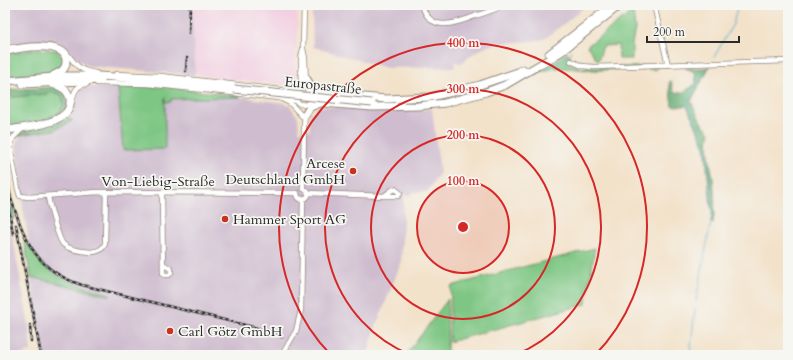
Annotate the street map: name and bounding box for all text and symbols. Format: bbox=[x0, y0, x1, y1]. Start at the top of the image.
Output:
scale bar bbox=[647, 18, 739, 44]
text: 200 m bbox=[653, 24, 686, 40]
text: 400 m bbox=[447, 35, 480, 51]
street label: Europastraße bbox=[283, 72, 362, 99]
text: 300 m bbox=[447, 81, 480, 97]
text: 200 m bbox=[447, 127, 480, 143]
place label: Arcese Deutschland GmbH bbox=[225, 154, 345, 189]
marker: Arcese Deutschland GmbH bbox=[348, 166, 358, 176]
street label: Von-Liebig-Straße bbox=[101, 172, 215, 191]
text: 100 m bbox=[447, 173, 480, 189]
place label: Hammer Sport AG bbox=[233, 210, 346, 229]
marker: Hammer Sport AG bbox=[220, 214, 230, 224]
centre of rings bbox=[456, 220, 470, 234]
place label: Carl Götz GmbH bbox=[178, 322, 283, 341]
marker: Carl Götz GmbH bbox=[165, 326, 175, 336]

